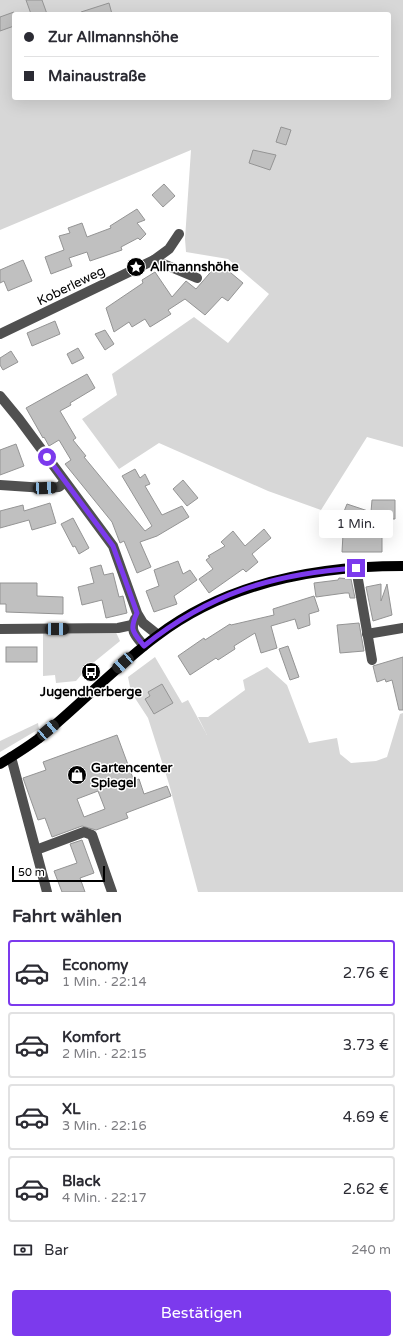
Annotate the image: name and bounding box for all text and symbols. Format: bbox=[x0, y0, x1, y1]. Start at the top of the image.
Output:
text: Zur Allmannshöhe bbox=[48, 28, 178, 46]
text: Mainaustraße bbox=[48, 67, 146, 85]
place icon: Allmannshöhe bbox=[125, 256, 147, 278]
place label: Allmannshöhe bbox=[150, 259, 239, 275]
street label: Koberleweg bbox=[34, 263, 108, 309]
route start bbox=[38, 448, 56, 466]
car bbox=[33, 481, 57, 495]
callout: 1 Min. bbox=[319, 510, 393, 538]
text: 1 Min. bbox=[337, 516, 375, 532]
route end bbox=[347, 559, 365, 577]
car bbox=[45, 623, 69, 635]
car bbox=[110, 651, 136, 675]
bus stop icon: Jugendherberge bbox=[80, 661, 102, 683]
place label: Jugendherberge bbox=[39, 684, 143, 700]
car bbox=[35, 718, 61, 742]
place label: Gartencenter Spiegel bbox=[91, 760, 174, 791]
shop icon: Gartencenter Spiegel bbox=[66, 764, 88, 786]
scale bar bbox=[12, 864, 105, 883]
text: 50 m bbox=[18, 866, 45, 879]
text: Fahrt wählen bbox=[12, 905, 122, 927]
icon: car bbox=[14, 955, 50, 991]
text: Economy bbox=[62, 956, 128, 974]
text: 2.76 € bbox=[343, 964, 389, 982]
text: 1 Min. · 22:14 bbox=[62, 974, 147, 990]
icon: car bbox=[14, 1027, 50, 1063]
text: Komfort bbox=[62, 1028, 121, 1046]
text: 3.73 € bbox=[343, 1036, 389, 1054]
text: 2 Min. · 22:15 bbox=[62, 1046, 147, 1062]
icon: car bbox=[14, 1099, 50, 1135]
text: XL bbox=[62, 1100, 81, 1118]
text: 4.69 € bbox=[343, 1108, 389, 1126]
text: 3 Min. · 22:16 bbox=[62, 1118, 147, 1134]
icon: car bbox=[14, 1171, 50, 1207]
text: Black bbox=[62, 1172, 101, 1190]
text: 2.62 € bbox=[343, 1180, 389, 1198]
text: 4 Min. · 22:17 bbox=[62, 1190, 147, 1206]
icon: cash bbox=[12, 1239, 34, 1261]
text: Bar bbox=[44, 1241, 69, 1259]
text: 240 m bbox=[351, 1242, 391, 1258]
button: Bestätigen bbox=[12, 1290, 391, 1336]

